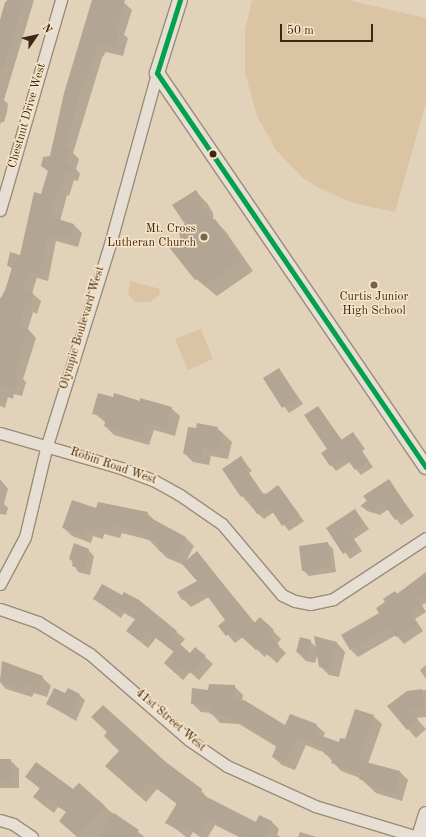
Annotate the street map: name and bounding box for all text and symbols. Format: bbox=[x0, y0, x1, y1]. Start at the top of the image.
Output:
north arrow bbox=[16, 16, 56, 56]
scale bar bbox=[282, 16, 375, 42]
text: N bbox=[39, 22, 53, 36]
text: 50 m bbox=[287, 25, 314, 37]
street label: Chestnut Drive West bbox=[6, 62, 50, 170]
unlabelled marker bbox=[208, 149, 218, 159]
place label: Mt. Cross Lutheran Church bbox=[107, 223, 196, 251]
marker: Mt. Cross Lutheran Church bbox=[199, 232, 209, 242]
street label: Olympic Boulevard West bbox=[57, 265, 109, 391]
marker: Curtis Junior High School bbox=[369, 280, 379, 290]
place label: Curtis Junior High School bbox=[340, 291, 408, 319]
street label: Robin Road West bbox=[68, 445, 158, 489]
street label: 41st Street West bbox=[132, 687, 208, 755]

